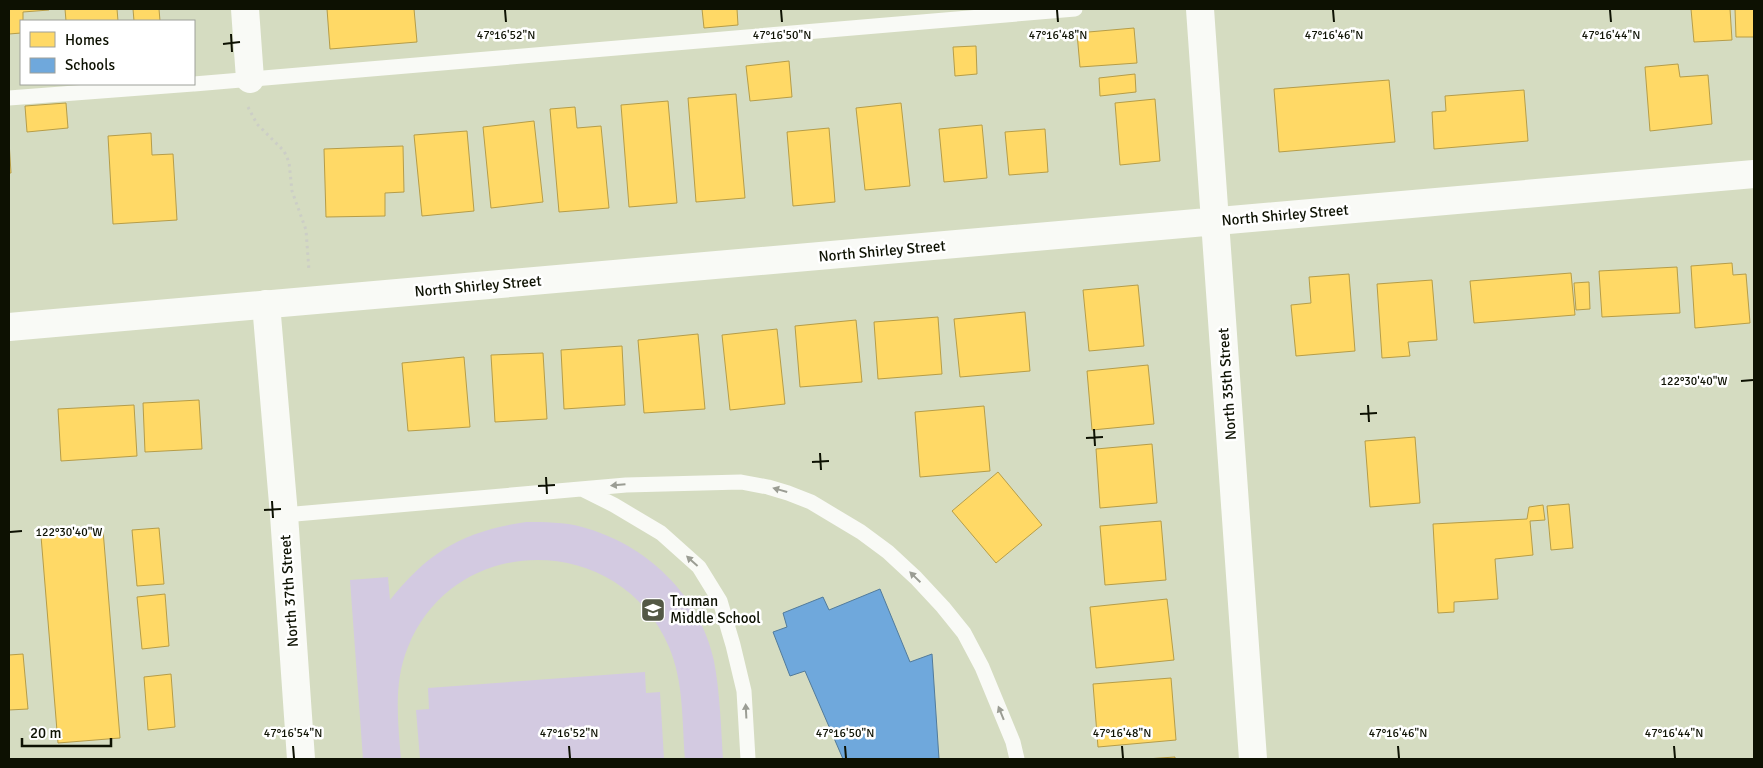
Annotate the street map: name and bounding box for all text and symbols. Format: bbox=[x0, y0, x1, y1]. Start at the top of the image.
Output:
legend bbox=[20, 20, 195, 85]
text: 47°16'52"N bbox=[477, 28, 535, 43]
text: 47°16'50"N bbox=[753, 28, 811, 43]
text: 47°16'48"N bbox=[1029, 28, 1087, 43]
text: 47°16'46"N bbox=[1305, 28, 1363, 43]
text: 47°16'44"N bbox=[1582, 28, 1640, 43]
text: Homes bbox=[65, 31, 109, 49]
text: Schools bbox=[65, 56, 116, 74]
street label: North Shirley Street bbox=[1221, 200, 1349, 230]
street label: North Shirley Street bbox=[818, 236, 946, 266]
street label: North Shirley Street bbox=[414, 271, 542, 301]
street label: North 35th Street bbox=[1214, 327, 1240, 441]
text: 122°30'40"W bbox=[1660, 374, 1728, 389]
one-way arrow bbox=[610, 482, 626, 490]
one-way arrow bbox=[772, 486, 787, 494]
text: 122°30'40"W bbox=[35, 525, 103, 540]
street label: North 37th Street bbox=[276, 534, 302, 648]
one-way arrow bbox=[685, 555, 698, 566]
one-way arrow bbox=[910, 571, 922, 583]
place label: Truman Middle School bbox=[670, 592, 761, 627]
school or university icon: Truman Middle School bbox=[640, 597, 666, 623]
one-way arrow bbox=[741, 702, 749, 718]
one-way arrow bbox=[997, 706, 1005, 720]
scale bar bbox=[22, 716, 111, 748]
text: 20 m bbox=[30, 724, 61, 742]
text: 47°16'54"N bbox=[264, 726, 322, 741]
text: 47°16'52"N bbox=[540, 726, 598, 741]
text: 47°16'50"N bbox=[816, 726, 874, 741]
text: 47°16'48"N bbox=[1093, 726, 1151, 741]
text: 47°16'46"N bbox=[1369, 726, 1427, 741]
text: 47°16'44"N bbox=[1645, 726, 1703, 741]

